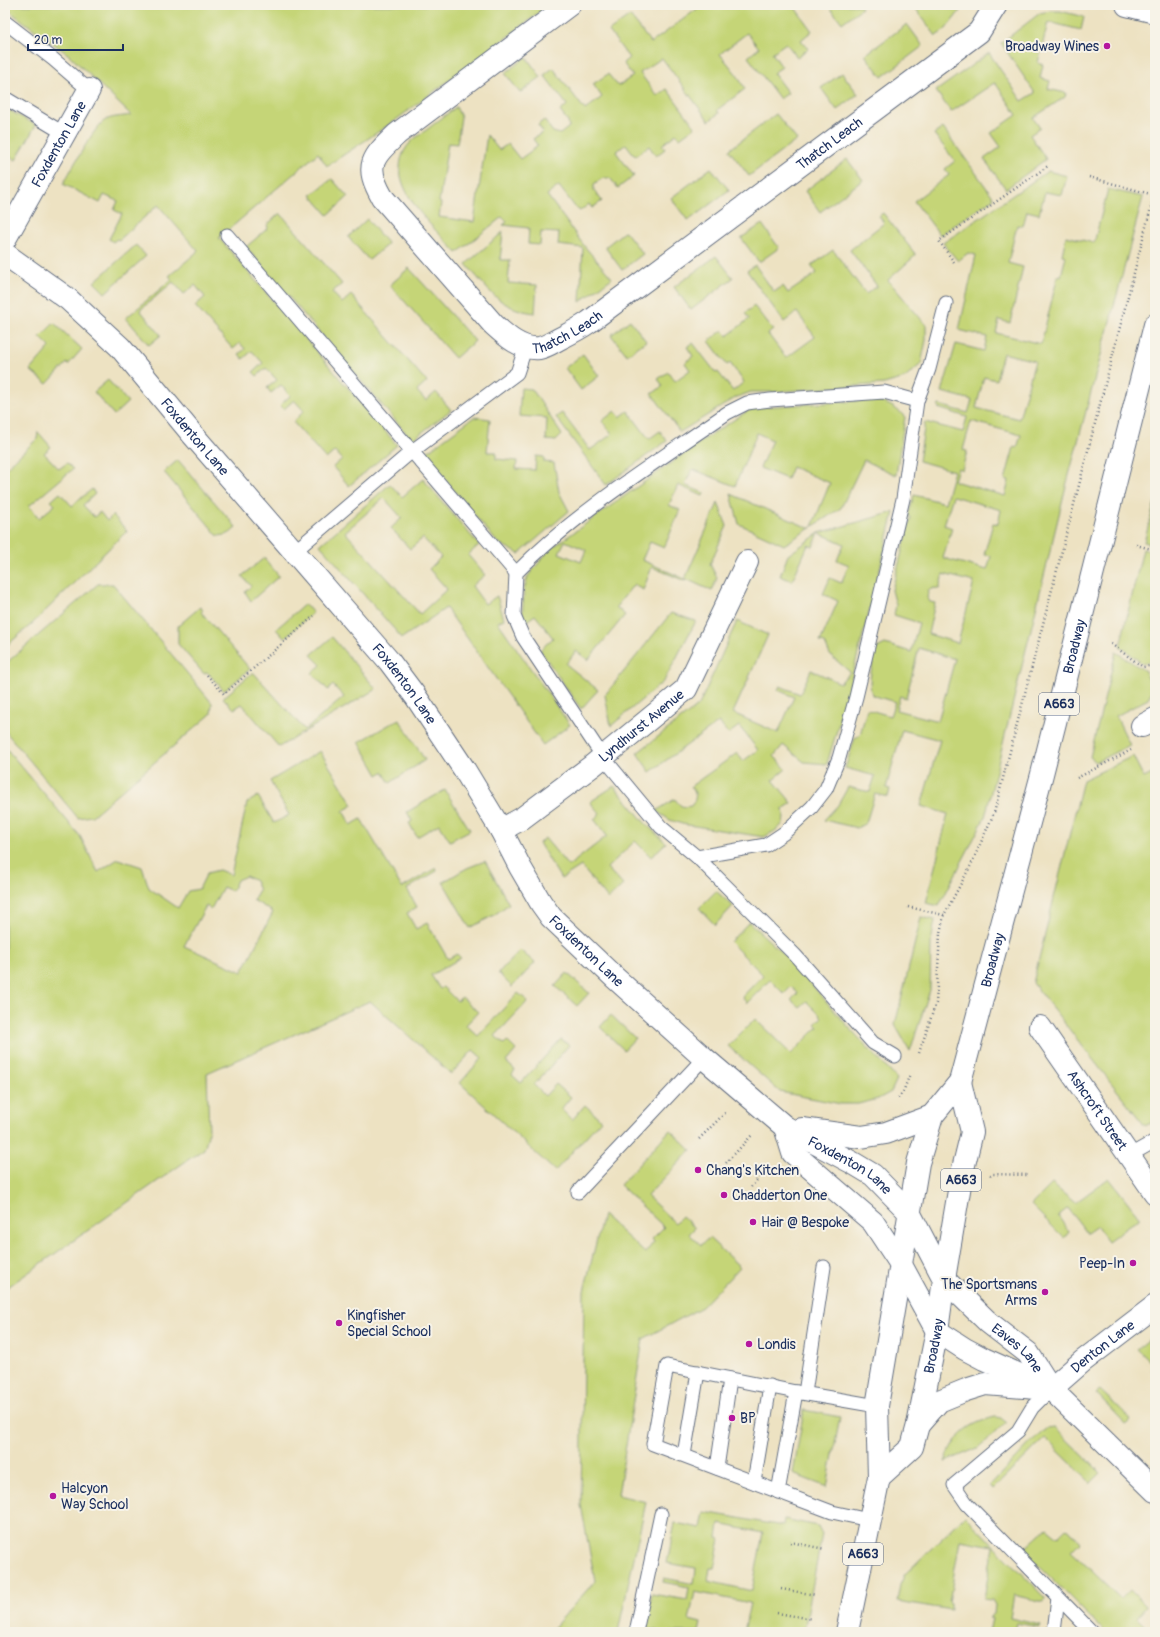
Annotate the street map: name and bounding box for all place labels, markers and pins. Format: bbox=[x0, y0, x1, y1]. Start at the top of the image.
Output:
place label: Broadway Wines bbox=[1005, 38, 1100, 55]
marker: Broadway Wines bbox=[1102, 41, 1112, 51]
place label: Chang's Kitchen bbox=[706, 1162, 799, 1179]
marker: Chang's Kitchen bbox=[693, 1165, 703, 1175]
place label: Chadderton One bbox=[732, 1187, 827, 1204]
marker: Chadderton One bbox=[719, 1190, 729, 1200]
place label: Hair @ Bespoke bbox=[761, 1214, 849, 1231]
marker: Hair @ Bespoke bbox=[748, 1217, 758, 1227]
place label: Peep-In bbox=[1079, 1255, 1125, 1272]
marker: Peep-In bbox=[1128, 1258, 1138, 1268]
place label: The Sportsmans Arms bbox=[941, 1276, 1038, 1309]
marker: The Sportsmans Arms bbox=[1040, 1287, 1050, 1297]
place label: Kingfisher Special School bbox=[347, 1307, 431, 1340]
marker: Kingfisher Special School bbox=[334, 1318, 344, 1328]
place label: Londis bbox=[757, 1336, 797, 1353]
marker: Londis bbox=[744, 1339, 754, 1349]
place label: BP bbox=[740, 1410, 756, 1427]
marker: BP bbox=[727, 1413, 737, 1423]
place label: Halcyon Way School bbox=[61, 1480, 129, 1513]
marker: Halcyon Way School bbox=[48, 1491, 58, 1501]

